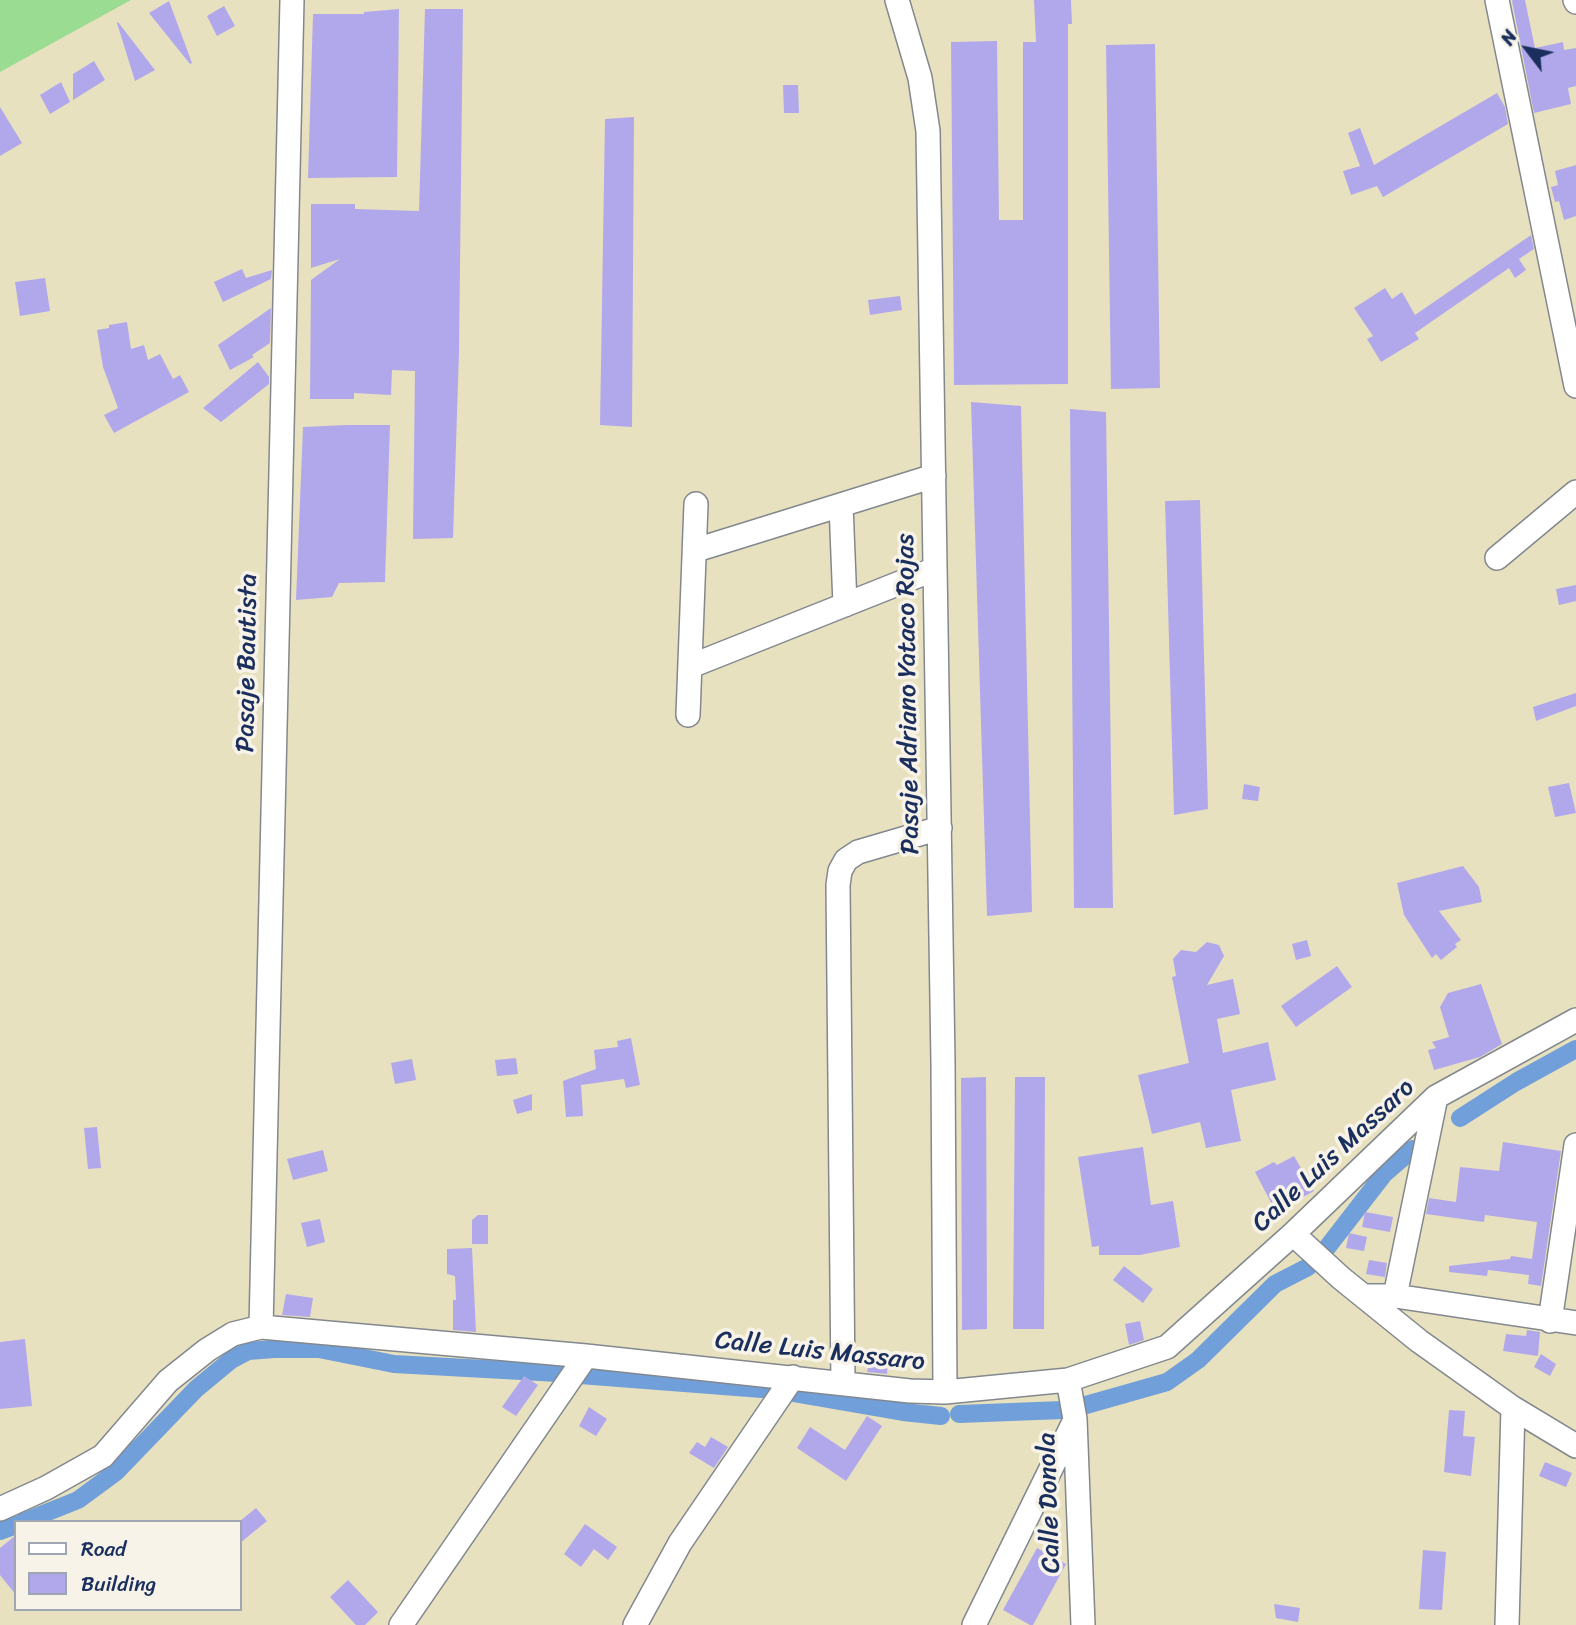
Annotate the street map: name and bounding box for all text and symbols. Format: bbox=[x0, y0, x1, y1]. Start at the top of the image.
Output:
north arrow bbox=[1492, 14, 1562, 84]
text: N bbox=[1491, 23, 1526, 52]
street label: Pasaje Adriano Yataco Rojas bbox=[891, 533, 927, 855]
street label: Pasaje Bautista bbox=[231, 573, 265, 753]
street label: Calle Luis Massaro bbox=[1246, 1073, 1422, 1239]
street label: Calle Luis Massaro bbox=[714, 1325, 926, 1379]
street label: Calle Donola bbox=[1032, 1432, 1068, 1574]
legend bbox=[14, 1520, 242, 1611]
text: Road bbox=[81, 1530, 126, 1568]
text: Building bbox=[81, 1565, 156, 1603]

